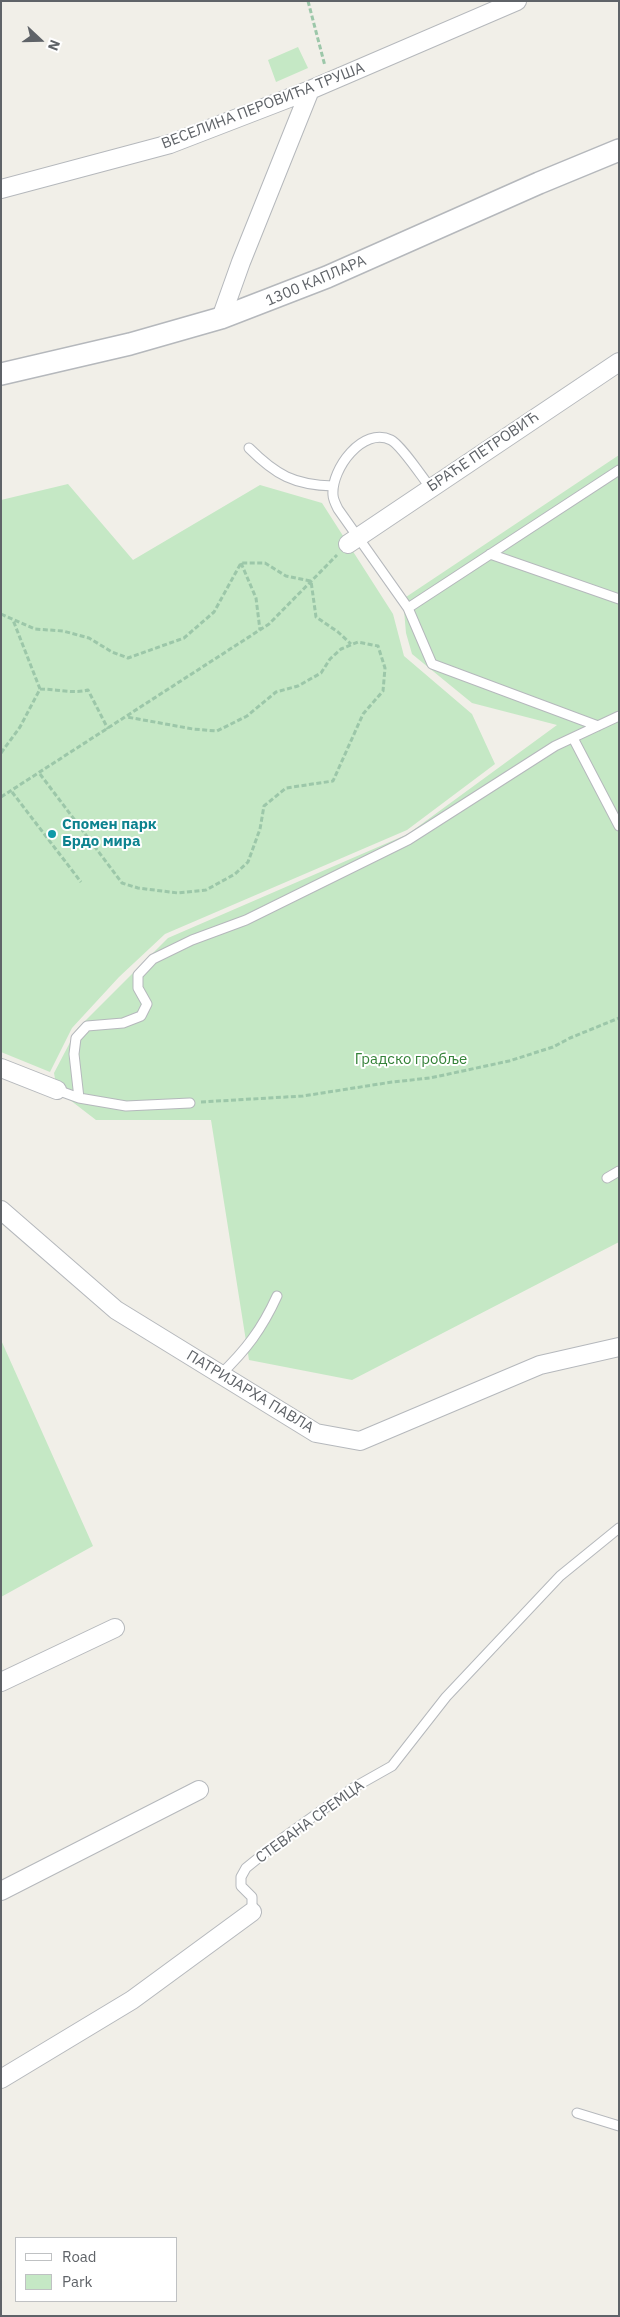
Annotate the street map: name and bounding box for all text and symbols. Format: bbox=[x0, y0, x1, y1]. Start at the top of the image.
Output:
north arrow bbox=[15, 15, 65, 65]
text: N bbox=[44, 37, 64, 53]
street label: ВЕСЕЛИНА ПЕРОВИЋА ТРУША bbox=[159, 59, 367, 153]
street label: 1300 КАПЛАРА bbox=[263, 252, 369, 310]
street label: БРАЋЕ ПЕТРОВИЋ bbox=[424, 408, 542, 496]
place label: Спомен парк Брдо мира bbox=[62, 816, 157, 851]
marker: Спомен парк Брдо мира bbox=[46, 828, 58, 840]
park label: Градско гробље bbox=[355, 1051, 467, 1069]
street label: ПАТРИЈАРХА ПАВЛА bbox=[183, 1347, 317, 1437]
street label: СТЕВАНА СРЕМЦА bbox=[252, 1777, 368, 1867]
legend bbox=[15, 2237, 178, 2302]
text: Road bbox=[62, 2247, 97, 2266]
text: Park bbox=[62, 2272, 92, 2291]

